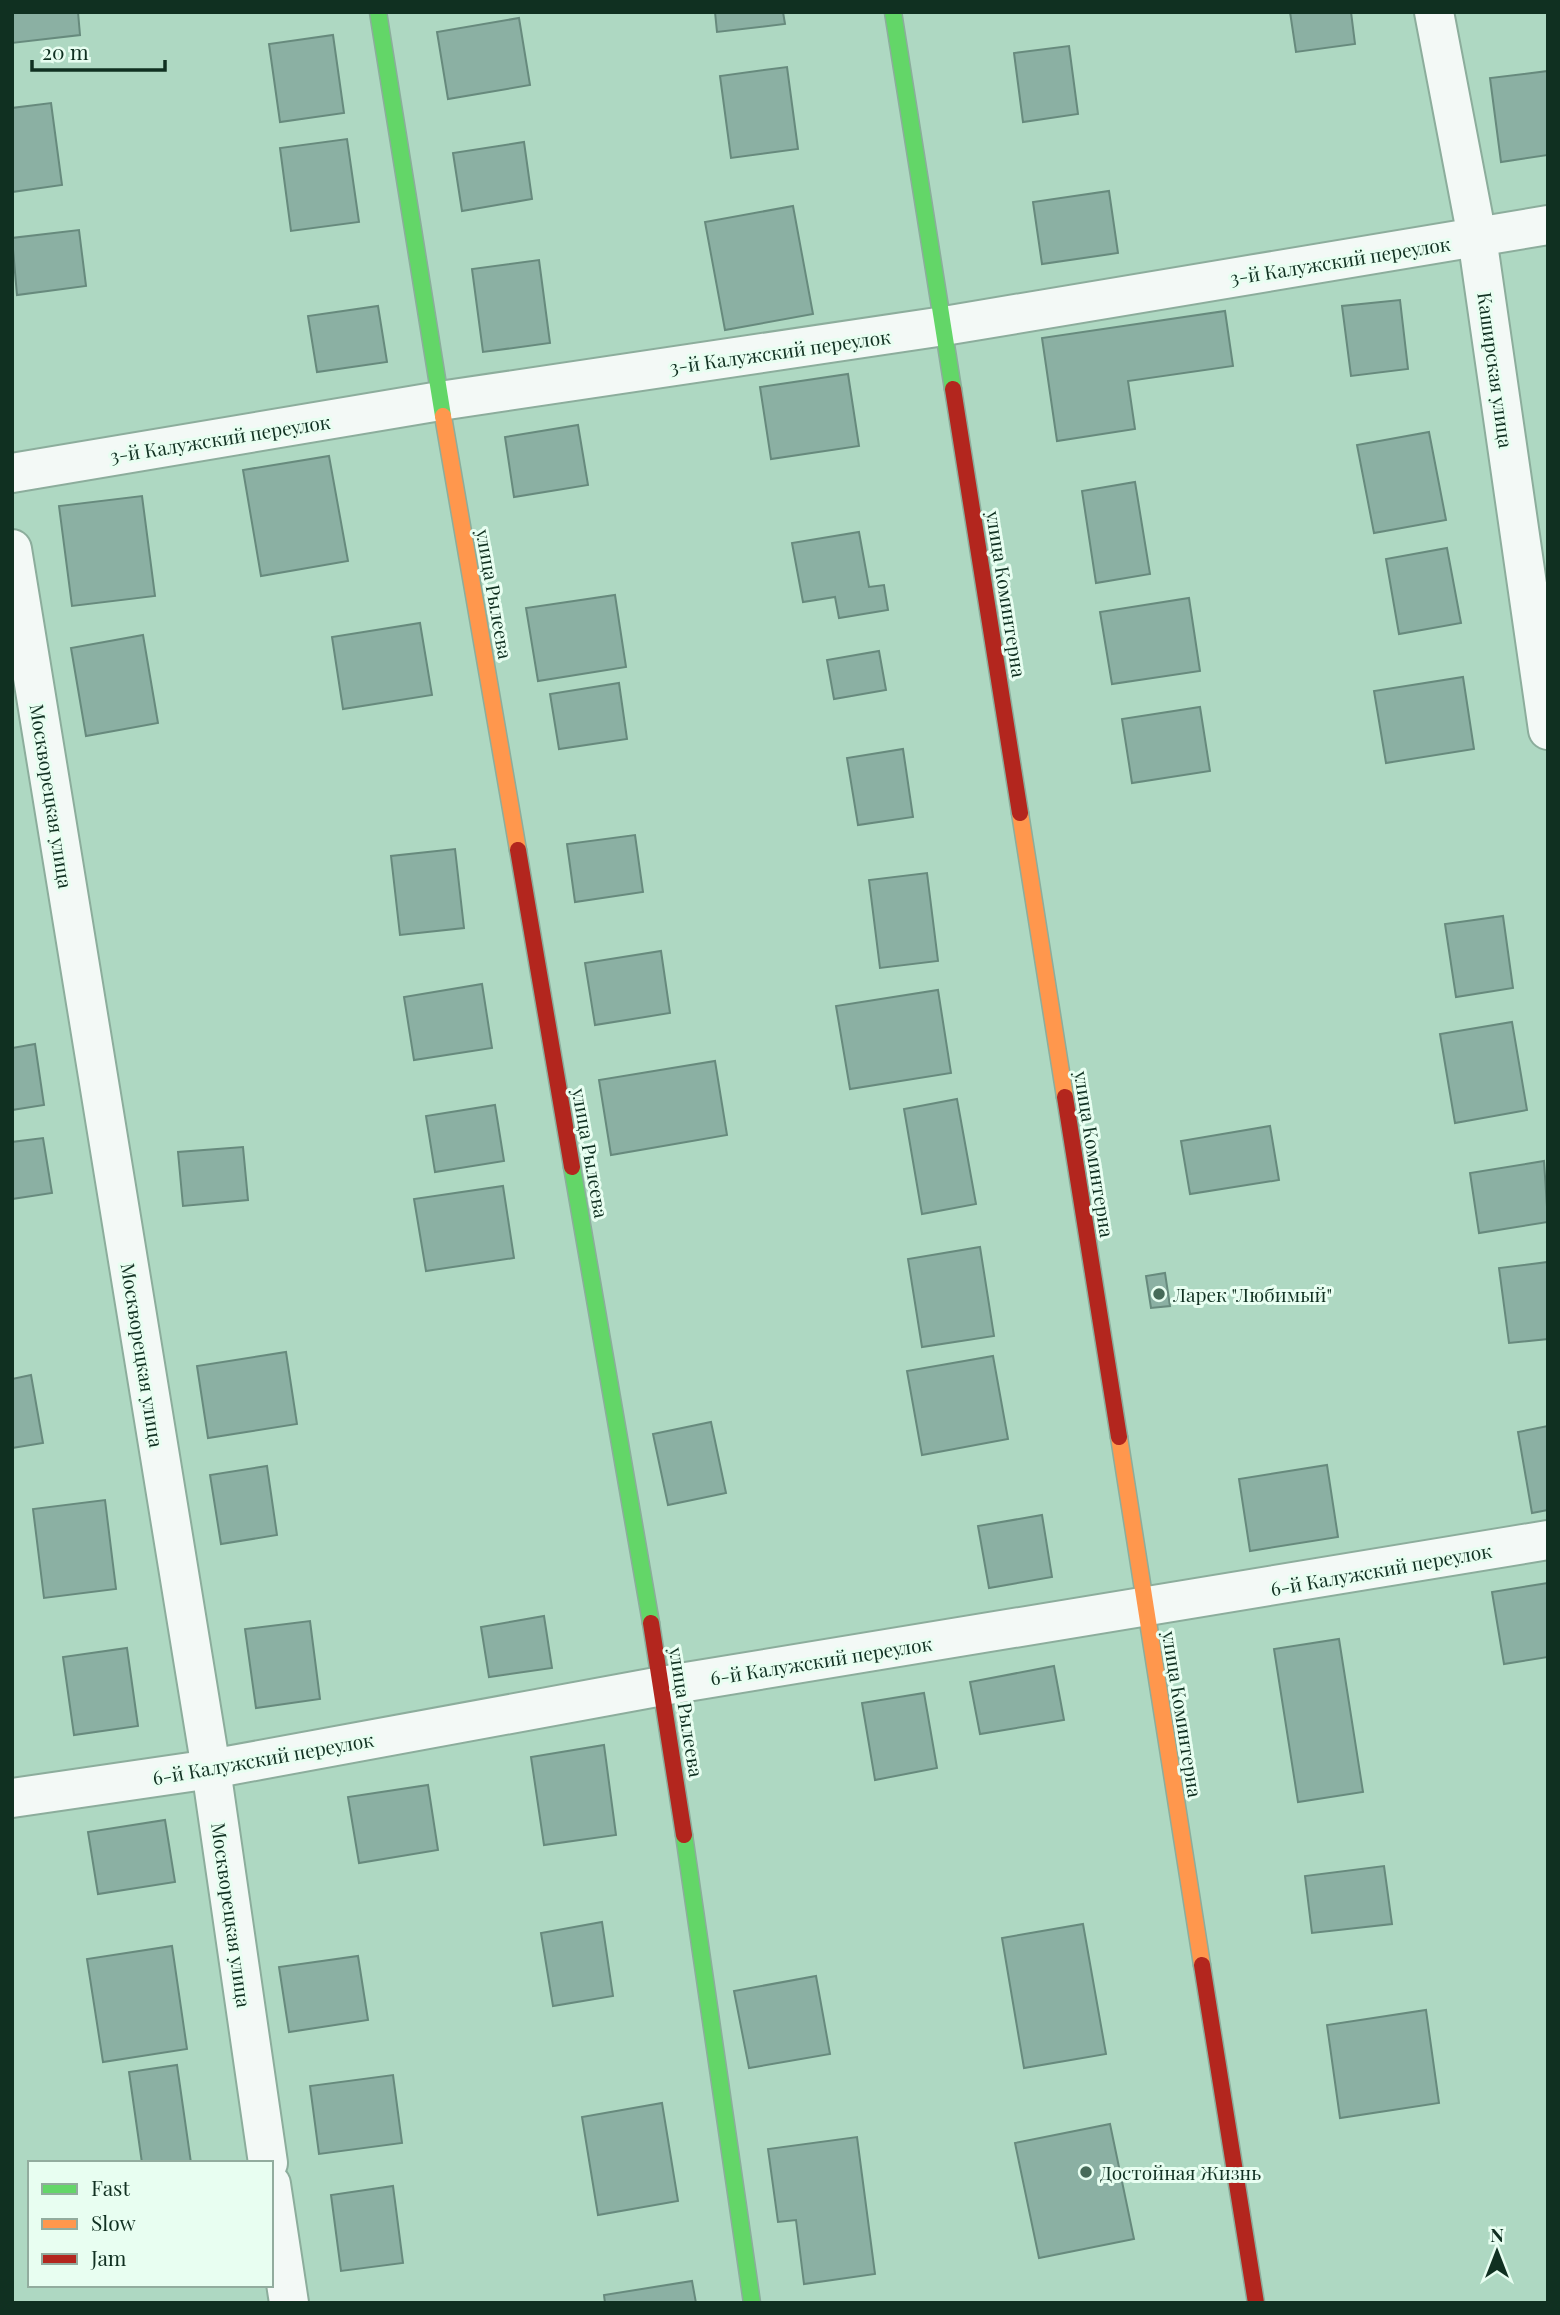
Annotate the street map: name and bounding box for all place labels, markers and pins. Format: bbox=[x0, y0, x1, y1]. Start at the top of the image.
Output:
place label: Ларек "Любимый" bbox=[1172, 1281, 1332, 1307]
marker: Ларек "Любимый" bbox=[1151, 1286, 1167, 1302]
place label: Достойная Жизнь bbox=[1100, 2159, 1261, 2185]
marker: Достойная Жизнь bbox=[1078, 2164, 1094, 2180]

